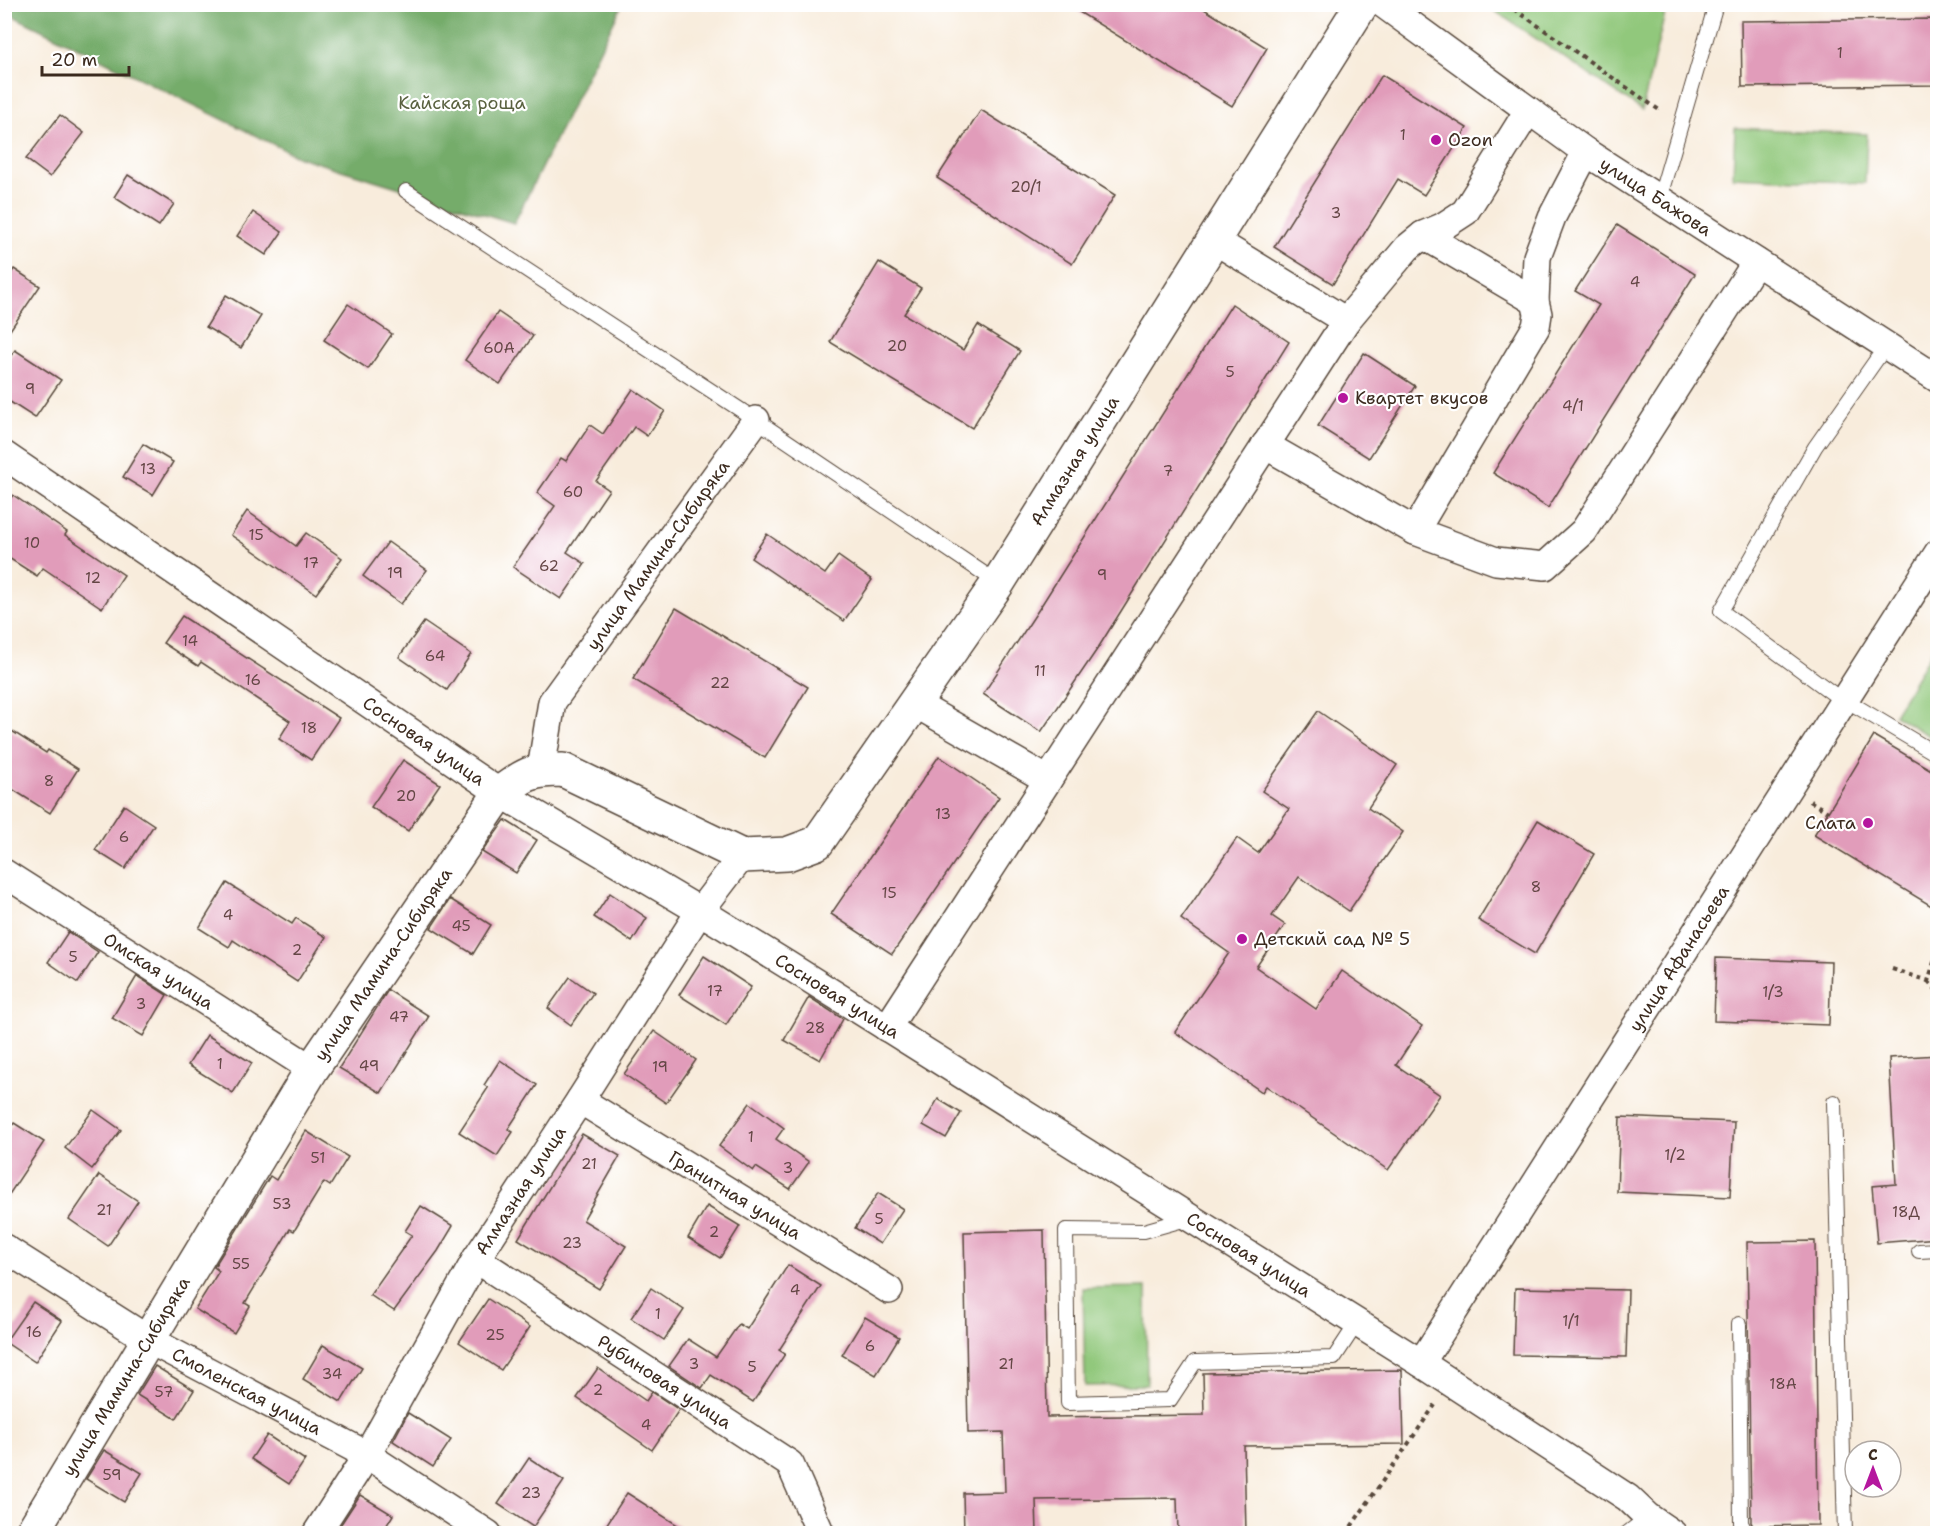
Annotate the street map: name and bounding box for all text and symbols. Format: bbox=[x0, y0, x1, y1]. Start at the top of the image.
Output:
scale bar bbox=[42, 39, 129, 77]
house number: 1 bbox=[1837, 43, 1843, 63]
text: 20 m bbox=[51, 48, 97, 72]
park label: Кайская роща bbox=[398, 91, 526, 115]
house number: 1 bbox=[1400, 125, 1406, 145]
place label: Ozon bbox=[1448, 128, 1493, 152]
marker: Ozon bbox=[1429, 133, 1443, 147]
street label: улица Бажова bbox=[1595, 152, 1716, 242]
house number: 20/1 bbox=[1010, 177, 1042, 197]
house number: 3 bbox=[1331, 203, 1341, 223]
house number: 4 bbox=[1630, 272, 1640, 292]
house number: 20 bbox=[887, 336, 907, 356]
house number: 60А bbox=[483, 338, 515, 358]
house number: 5 bbox=[1225, 362, 1235, 382]
house number: 9 bbox=[25, 379, 35, 399]
place label: Квартет вкусов bbox=[1355, 386, 1488, 410]
street label: Алмазная улица bbox=[1025, 391, 1125, 530]
marker: Квартет вкусов bbox=[1336, 391, 1350, 405]
house number: 4/1 bbox=[1562, 396, 1584, 416]
street label: улица Мамина-Сибиряка bbox=[581, 455, 735, 655]
house number: 13 bbox=[140, 459, 156, 479]
house number: 7 bbox=[1163, 461, 1173, 481]
house number: 60 bbox=[563, 482, 583, 502]
house number: 15 bbox=[248, 525, 264, 545]
house number: 10 bbox=[24, 533, 40, 553]
house number: 17 bbox=[303, 553, 319, 573]
house number: 62 bbox=[539, 556, 559, 576]
house number: 19 bbox=[387, 563, 403, 583]
house number: 9 bbox=[1097, 565, 1107, 585]
house number: 12 bbox=[85, 568, 101, 588]
house number: 14 bbox=[182, 631, 198, 651]
house number: 64 bbox=[425, 646, 445, 666]
house number: 11 bbox=[1034, 661, 1046, 681]
house number: 16 bbox=[245, 670, 261, 690]
house number: 22 bbox=[710, 673, 730, 693]
street label: Сосновая улица bbox=[358, 691, 490, 791]
house number: 18 bbox=[301, 718, 317, 738]
house number: 8 bbox=[44, 771, 54, 791]
house number: 20 bbox=[396, 786, 416, 806]
house number: 13 bbox=[935, 804, 951, 824]
place label: Слата bbox=[1805, 811, 1856, 835]
marker: Слата bbox=[1861, 816, 1875, 830]
house number: 6 bbox=[119, 827, 129, 847]
street label: улица Мамина-Сибиряка bbox=[309, 863, 458, 1066]
house number: 8 bbox=[1531, 877, 1541, 897]
street label: улица Афанасьева bbox=[1624, 881, 1735, 1036]
house number: 15 bbox=[881, 883, 897, 903]
house number: 4 bbox=[223, 905, 233, 925]
house number: 45 bbox=[451, 916, 471, 936]
street label: Омская улица bbox=[99, 927, 218, 1015]
place label: Детский сад № 5 bbox=[1254, 927, 1410, 951]
marker: Детский сад № 5 bbox=[1235, 932, 1249, 946]
house number: 2 bbox=[292, 940, 302, 960]
house number: 5 bbox=[68, 947, 78, 967]
street label: Сосновая улица bbox=[770, 948, 904, 1044]
house number: 17 bbox=[707, 981, 723, 1001]
house number: 1/3 bbox=[1762, 982, 1784, 1002]
house number: 3 bbox=[136, 994, 146, 1014]
house number: 47 bbox=[389, 1007, 409, 1027]
house number: 28 bbox=[805, 1018, 825, 1038]
house number: 1 bbox=[217, 1054, 223, 1074]
house number: 49 bbox=[359, 1056, 379, 1076]
house number: 19 bbox=[652, 1057, 668, 1077]
street label: Алмазная улица bbox=[470, 1122, 572, 1260]
house number: 1 bbox=[748, 1127, 754, 1147]
street label: Гранитная улица bbox=[664, 1145, 806, 1245]
house number: 1/2 bbox=[1664, 1145, 1686, 1165]
house number: 51 bbox=[311, 1148, 325, 1168]
house number: 21 bbox=[581, 1154, 597, 1174]
house number: 3 bbox=[783, 1158, 793, 1178]
house number: 53 bbox=[273, 1194, 292, 1214]
house number: 21 bbox=[96, 1200, 112, 1220]
house number: 18Д bbox=[1892, 1202, 1921, 1222]
street label: Сосновая улица bbox=[1182, 1207, 1316, 1303]
house number: 5 bbox=[874, 1209, 884, 1229]
house number: 2 bbox=[709, 1222, 719, 1242]
house number: 23 bbox=[562, 1233, 582, 1253]
house number: 55 bbox=[232, 1254, 250, 1274]
street label: улица Мамина-Сибиряка bbox=[57, 1272, 196, 1481]
house number: 4 bbox=[790, 1280, 800, 1300]
house number: 1 bbox=[655, 1304, 661, 1324]
house number: 1/1 bbox=[1562, 1311, 1580, 1331]
house number: 16 bbox=[26, 1322, 42, 1342]
house number: 25 bbox=[485, 1325, 505, 1345]
street label: Рубиновая улица bbox=[593, 1329, 736, 1435]
house number: 6 bbox=[865, 1336, 875, 1356]
street label: Смоленская улица bbox=[168, 1342, 325, 1441]
house number: 3 bbox=[689, 1354, 699, 1374]
house number: 21 bbox=[998, 1354, 1014, 1374]
house number: 5 bbox=[747, 1357, 757, 1377]
house number: 34 bbox=[322, 1364, 342, 1384]
house number: 18А bbox=[1769, 1374, 1797, 1394]
house number: 2 bbox=[593, 1380, 603, 1400]
house number: 57 bbox=[155, 1382, 173, 1402]
house number: 4 bbox=[641, 1415, 651, 1435]
north arrow bbox=[1843, 1439, 1903, 1499]
text: С bbox=[1868, 1444, 1878, 1465]
house number: 59 bbox=[103, 1465, 121, 1485]
house number: 23 bbox=[521, 1483, 541, 1503]

